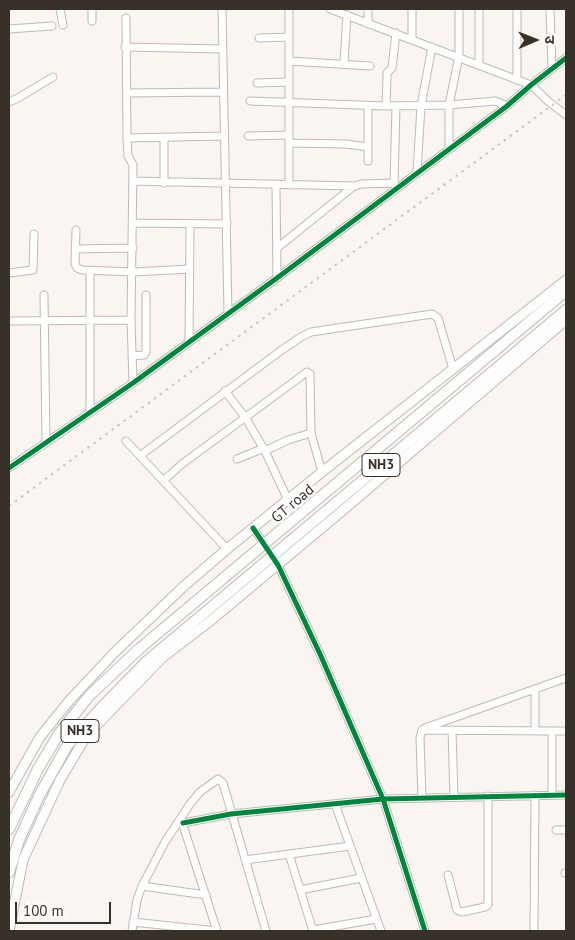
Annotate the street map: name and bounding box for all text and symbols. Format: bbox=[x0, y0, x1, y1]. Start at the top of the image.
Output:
north arrow bbox=[510, 15, 560, 65]
text: उ bbox=[541, 35, 559, 44]
road number: NH3 bbox=[362, 454, 400, 476]
street label: GT road bbox=[268, 481, 318, 527]
road number: NH3 bbox=[61, 719, 99, 742]
scale bar bbox=[18, 892, 114, 924]
text: 100 m bbox=[23, 901, 64, 920]

